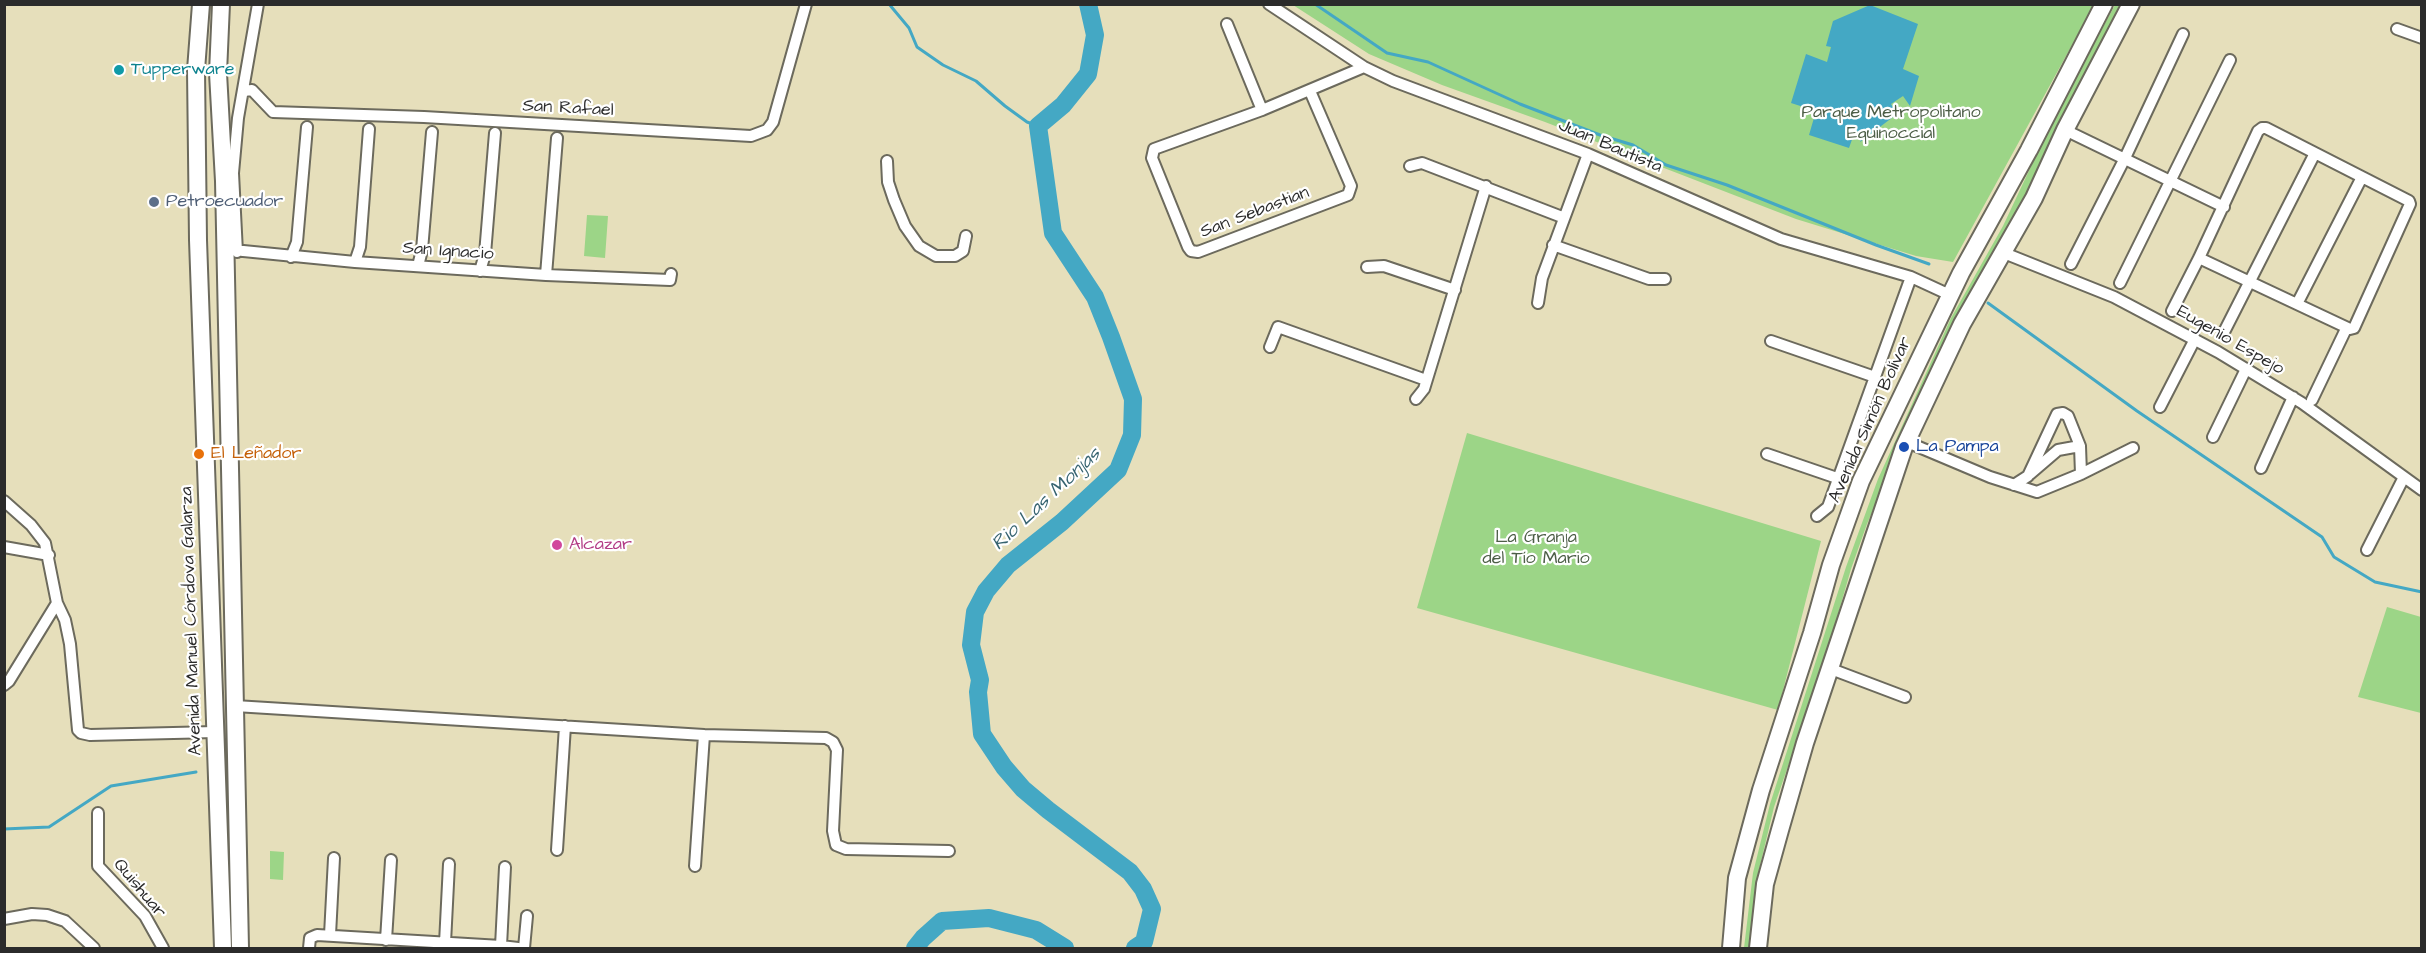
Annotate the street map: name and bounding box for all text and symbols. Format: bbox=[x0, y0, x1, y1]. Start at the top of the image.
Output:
place label: Tupperware bbox=[131, 59, 234, 81]
marker: Tupperware bbox=[112, 63, 126, 77]
street label: San Rafael bbox=[522, 96, 614, 122]
park label: Parque Metropolitano Equinoccial bbox=[1801, 102, 1981, 144]
street label: Juan Bautista bbox=[1555, 115, 1665, 179]
street label: San Sebastian bbox=[1198, 182, 1312, 244]
place label: Petroecuador bbox=[166, 191, 283, 213]
marker: Petroecuador bbox=[147, 195, 161, 209]
street label: San Ignacio bbox=[402, 238, 494, 266]
street label: Eugenio Espejo bbox=[2172, 301, 2288, 381]
street label: Avenida Simón Bolívar bbox=[1825, 334, 1917, 506]
place label: La Pampa bbox=[1916, 436, 1999, 458]
marker: La Pampa bbox=[1897, 440, 1911, 454]
place label: El Leñador bbox=[211, 443, 301, 465]
water label: Rio Las Monjas bbox=[988, 443, 1106, 557]
marker: El Leñador bbox=[192, 447, 206, 461]
street label: Avenida Manuel Córdova Galarza bbox=[177, 486, 207, 756]
park label: La Granja del Tío Mario bbox=[1482, 527, 1590, 570]
place label: Alcazar bbox=[569, 534, 632, 556]
marker: Alcazar bbox=[550, 538, 564, 552]
street label: Quishuar bbox=[108, 855, 170, 923]

